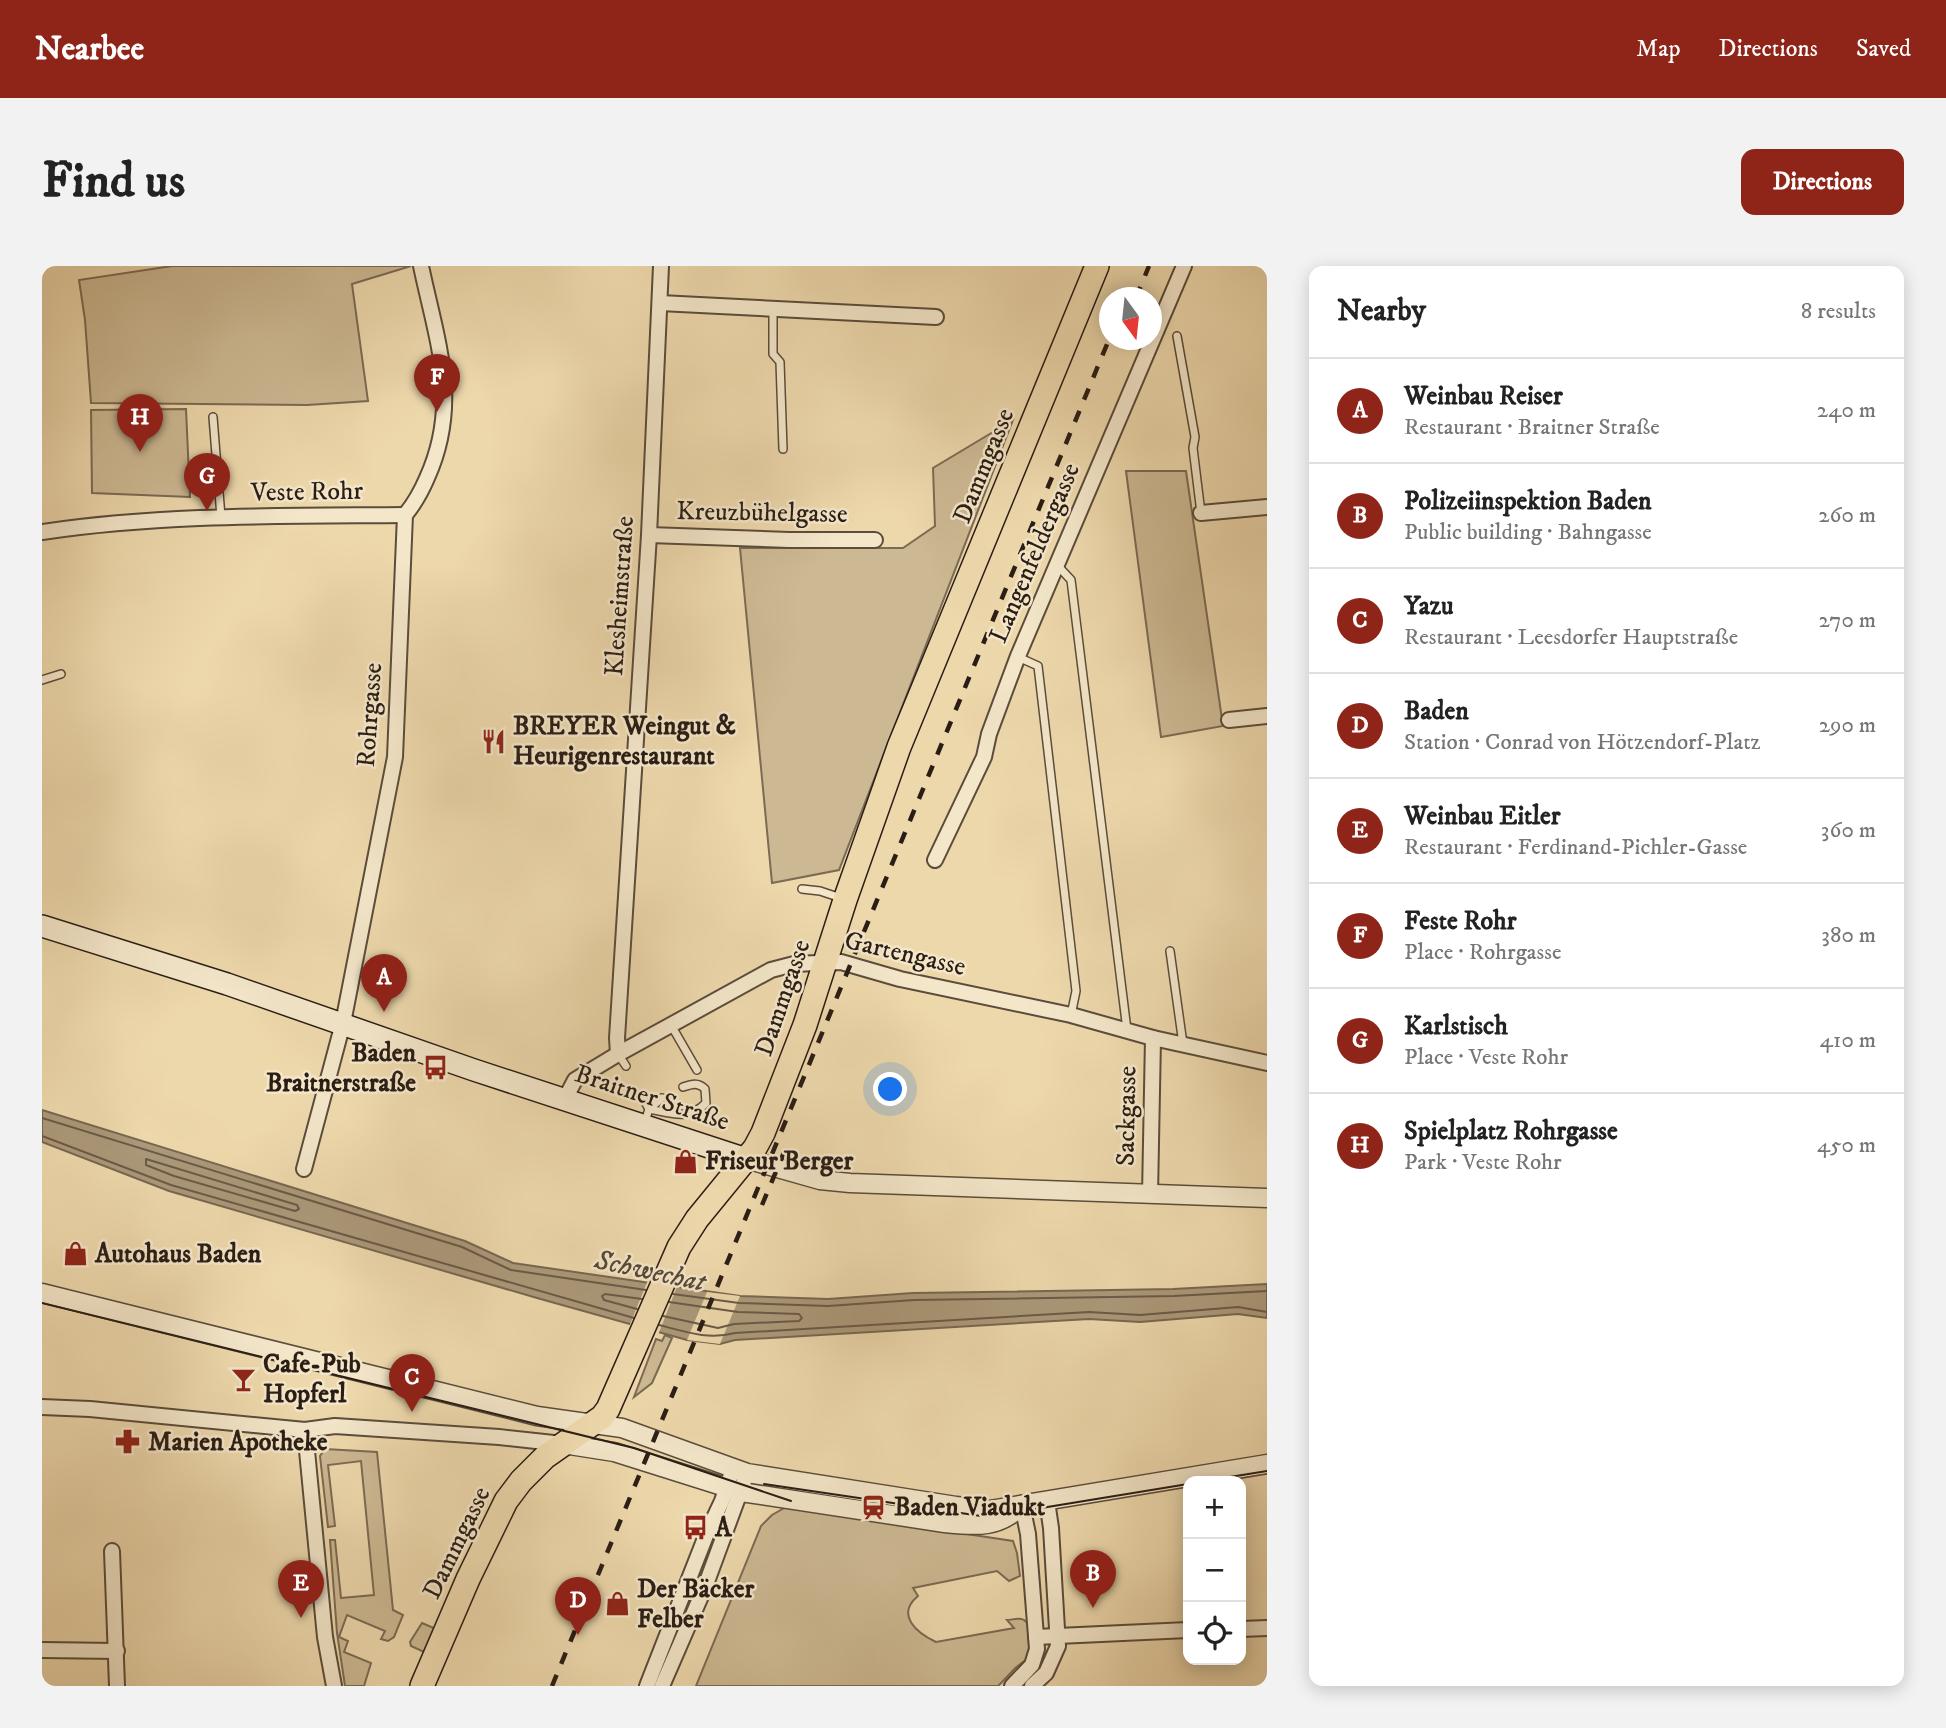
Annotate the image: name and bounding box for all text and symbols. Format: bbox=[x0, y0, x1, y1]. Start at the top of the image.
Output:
text: Nearbee bbox=[35, 29, 144, 70]
text: Map bbox=[1636, 34, 1681, 64]
text: Directions bbox=[1719, 34, 1818, 64]
text: Saved bbox=[1856, 34, 1911, 64]
button: Directions bbox=[1741, 149, 1904, 215]
text: Find us bbox=[42, 151, 185, 213]
north arrow bbox=[1099, 287, 1162, 350]
text: Nearby bbox=[1337, 293, 1426, 330]
text: 8 results bbox=[1801, 297, 1876, 326]
pin: F bbox=[414, 354, 460, 412]
text: Weinbau Reiser bbox=[1404, 380, 1563, 413]
pin: H bbox=[117, 394, 163, 452]
text: A bbox=[1353, 396, 1367, 425]
text: 240 m bbox=[1817, 396, 1876, 425]
street label: Dammgasse bbox=[946, 404, 1022, 528]
text: Restaurant · Braitner Straße bbox=[1404, 413, 1660, 442]
pin: G bbox=[184, 453, 230, 511]
street label: Langenfeldergasse bbox=[982, 458, 1088, 648]
street label: Veste Rohr bbox=[250, 475, 364, 509]
text: Polizeiinspektion Baden bbox=[1404, 485, 1652, 518]
street label: Kreuzbühelgasse bbox=[676, 495, 848, 531]
text: B bbox=[1353, 501, 1367, 530]
text: 260 m bbox=[1818, 501, 1876, 530]
street label: Klesheimstraße bbox=[598, 515, 642, 677]
text: Public building · Bahngasse bbox=[1404, 518, 1652, 547]
text: Yazu bbox=[1404, 590, 1454, 623]
text: C bbox=[1352, 606, 1368, 635]
text: 270 m bbox=[1819, 606, 1876, 635]
text: Restaurant · Leesdorfer Hauptstraße bbox=[1404, 623, 1738, 652]
street label: Rohrgasse bbox=[350, 662, 390, 768]
text: Baden bbox=[1404, 695, 1469, 728]
place label: BREYER Weingut & Heurigenrestaurant bbox=[513, 710, 736, 773]
text: D bbox=[1351, 711, 1369, 740]
text: 290 m bbox=[1819, 711, 1876, 740]
restaurant icon: BREYER Weingut & Heurigenrestaurant bbox=[479, 727, 507, 755]
text: Station · Conrad von Hötzendorf-Platz bbox=[1404, 728, 1761, 757]
text: Weinbau Eitler bbox=[1404, 800, 1560, 833]
text: E bbox=[1352, 816, 1368, 845]
text: 360 m bbox=[1821, 816, 1876, 845]
text: Restaurant · Ferdinand-Pichler-Gasse bbox=[1404, 833, 1747, 862]
text: Feste Rohr bbox=[1404, 905, 1516, 938]
text: F bbox=[1353, 921, 1367, 950]
text: 380 m bbox=[1821, 921, 1876, 950]
street label: Gartengasse bbox=[841, 924, 969, 984]
street label: Dammgasse bbox=[748, 935, 818, 1061]
text: Place · Rohrgasse bbox=[1404, 938, 1562, 967]
pin: A bbox=[361, 954, 407, 1012]
text: Karlstisch bbox=[1404, 1010, 1508, 1043]
text: G bbox=[1352, 1026, 1368, 1055]
text: 410 m bbox=[1820, 1026, 1876, 1055]
place label: Baden Braitnerstraße bbox=[266, 1037, 416, 1100]
text: Place · Veste Rohr bbox=[1404, 1043, 1568, 1072]
bus stop icon: Baden Braitnerstraße bbox=[422, 1054, 450, 1082]
street label: Braitner Straße bbox=[571, 1057, 733, 1139]
street label: Sackgasse bbox=[1110, 1065, 1144, 1167]
your location bbox=[873, 1072, 907, 1106]
text: Spielplatz Rohrgasse bbox=[1404, 1115, 1618, 1148]
text: H bbox=[1350, 1131, 1370, 1160]
text: 450 m bbox=[1817, 1131, 1876, 1160]
place label: Friseur Berger bbox=[705, 1145, 854, 1178]
shop icon: Friseur Berger bbox=[671, 1147, 699, 1175]
text: Park · Veste Rohr bbox=[1404, 1148, 1562, 1177]
place label: Autohaus Baden bbox=[94, 1238, 262, 1271]
shop icon: Autohaus Baden bbox=[61, 1240, 89, 1268]
water label: Schwechat bbox=[590, 1242, 711, 1300]
place label: Cafe-Pub Hopferl bbox=[263, 1348, 361, 1411]
pin: C bbox=[389, 1354, 435, 1412]
bar icon: Cafe-Pub Hopferl bbox=[229, 1365, 257, 1393]
place label: Marien Apotheke bbox=[148, 1426, 328, 1459]
pharmacy icon: Marien Apotheke bbox=[114, 1428, 142, 1456]
map controls bbox=[1183, 1476, 1246, 1665]
button: + bbox=[1183, 1476, 1246, 1539]
street label: Dammgasse bbox=[416, 1481, 498, 1605]
place label: Baden Viadukt bbox=[894, 1491, 1046, 1524]
station icon: Baden Viadukt bbox=[860, 1493, 888, 1521]
place label: A bbox=[714, 1512, 733, 1545]
bus stop icon: A bbox=[681, 1514, 709, 1542]
button: − bbox=[1183, 1539, 1246, 1602]
pin: B bbox=[1070, 1550, 1116, 1608]
pin: E bbox=[278, 1560, 324, 1618]
place label: Der Bäcker Felber bbox=[637, 1573, 755, 1636]
pin: D bbox=[555, 1577, 601, 1635]
shop icon: Der Bäcker Felber bbox=[603, 1590, 631, 1618]
button: locate bbox=[1183, 1602, 1246, 1665]

